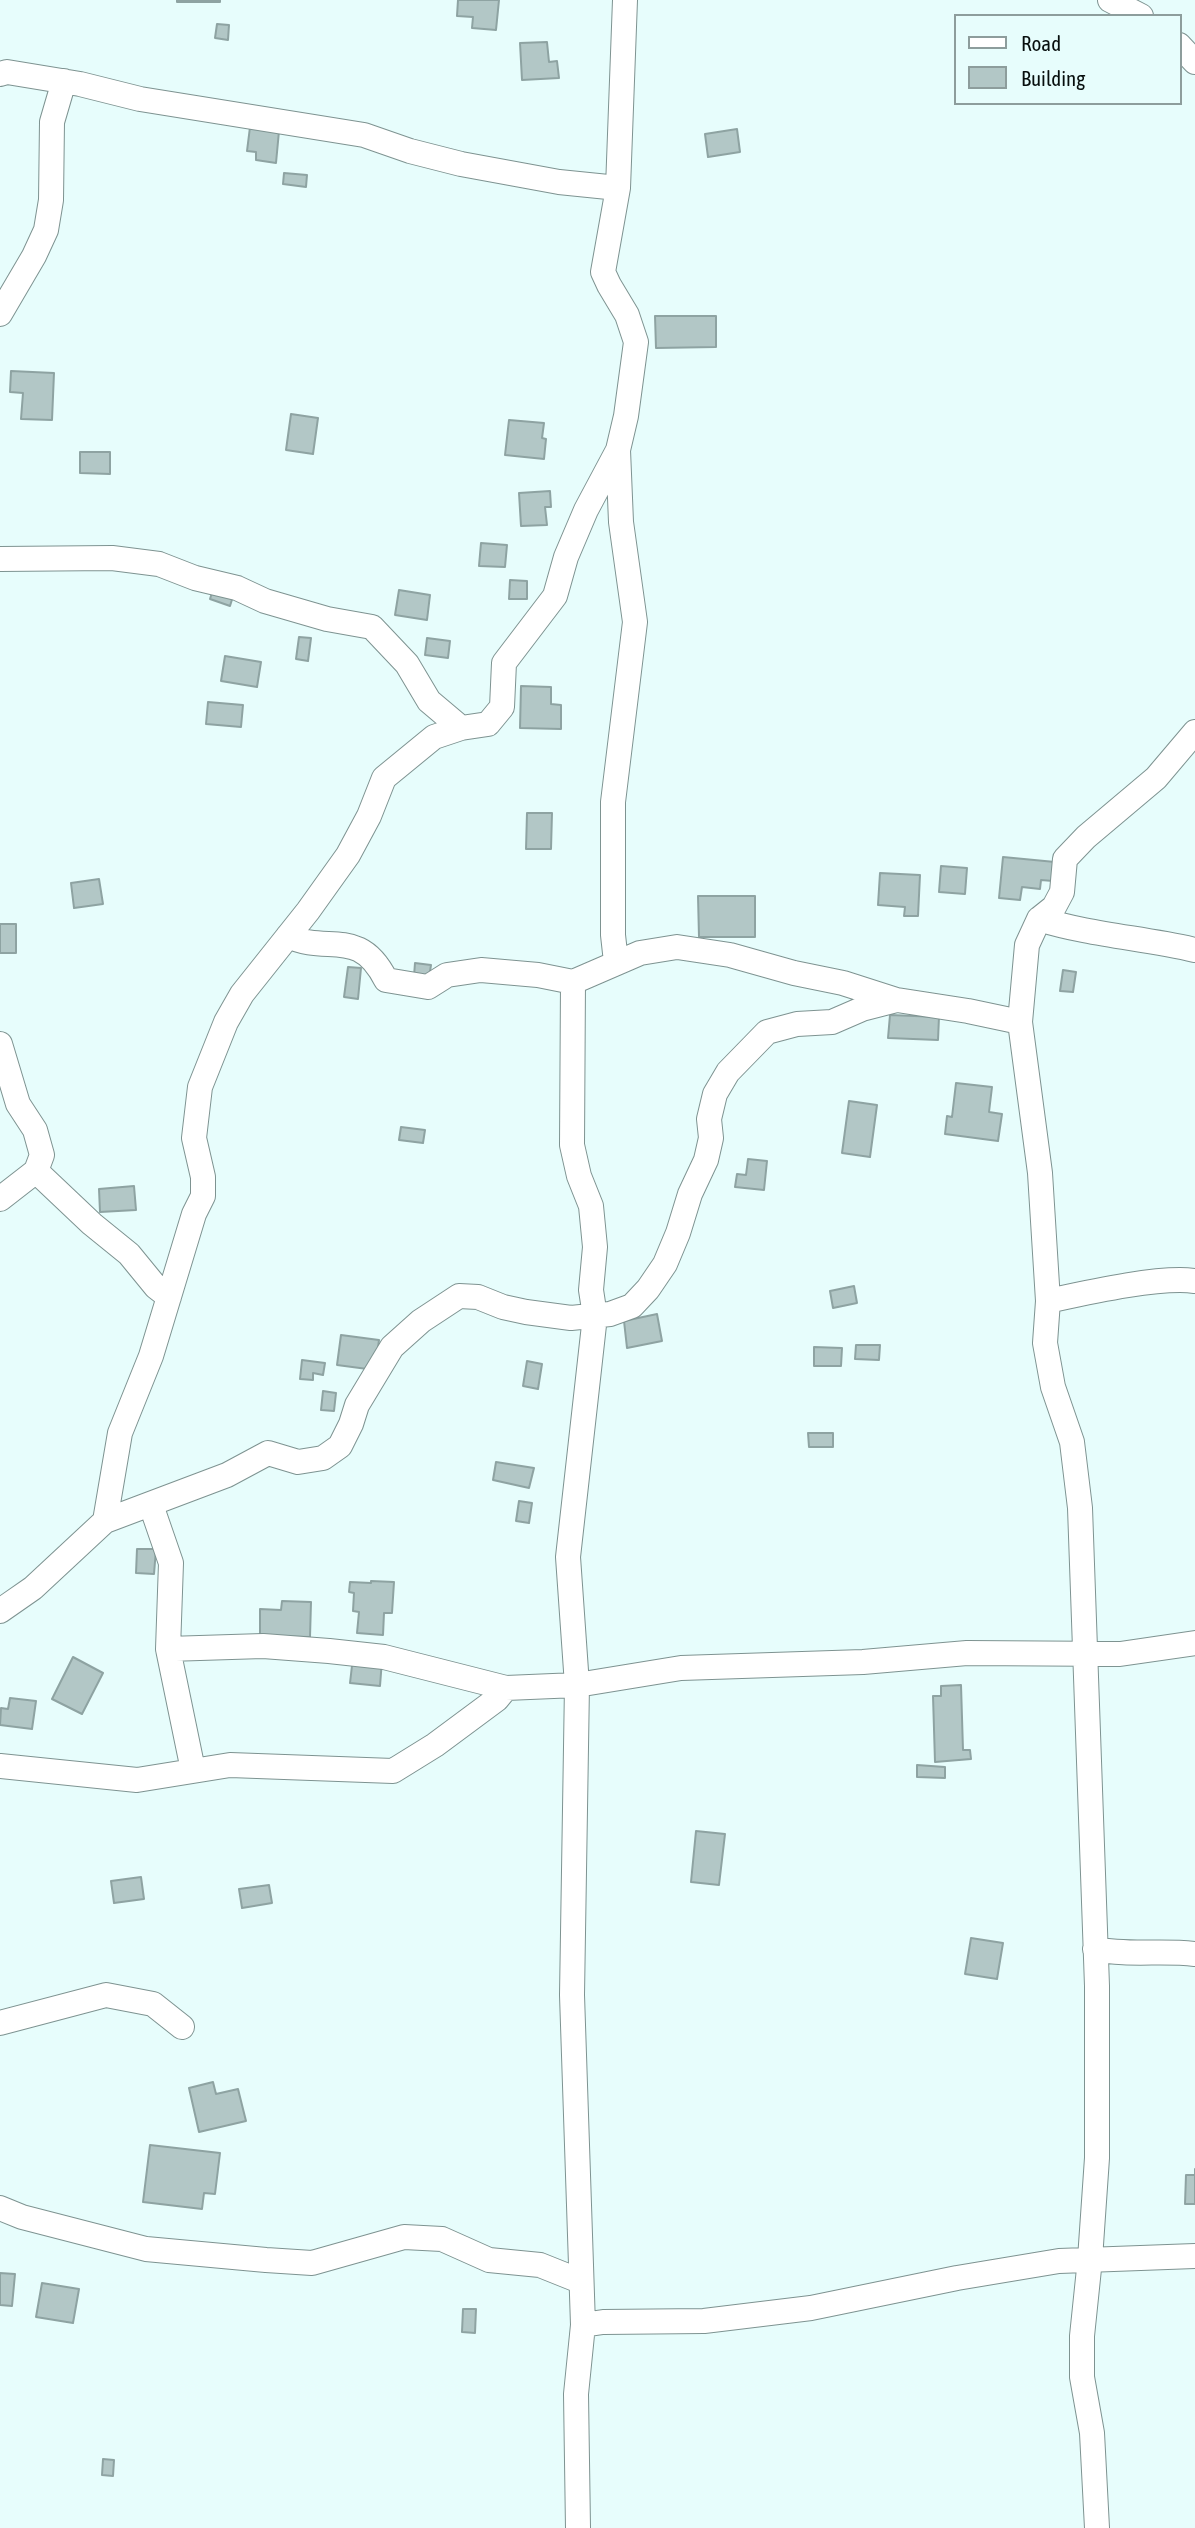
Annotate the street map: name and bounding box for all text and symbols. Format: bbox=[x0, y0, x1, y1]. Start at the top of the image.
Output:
legend bbox=[954, 14, 1181, 105]
text: Road bbox=[1021, 31, 1061, 55]
text: Building bbox=[1021, 66, 1085, 90]

